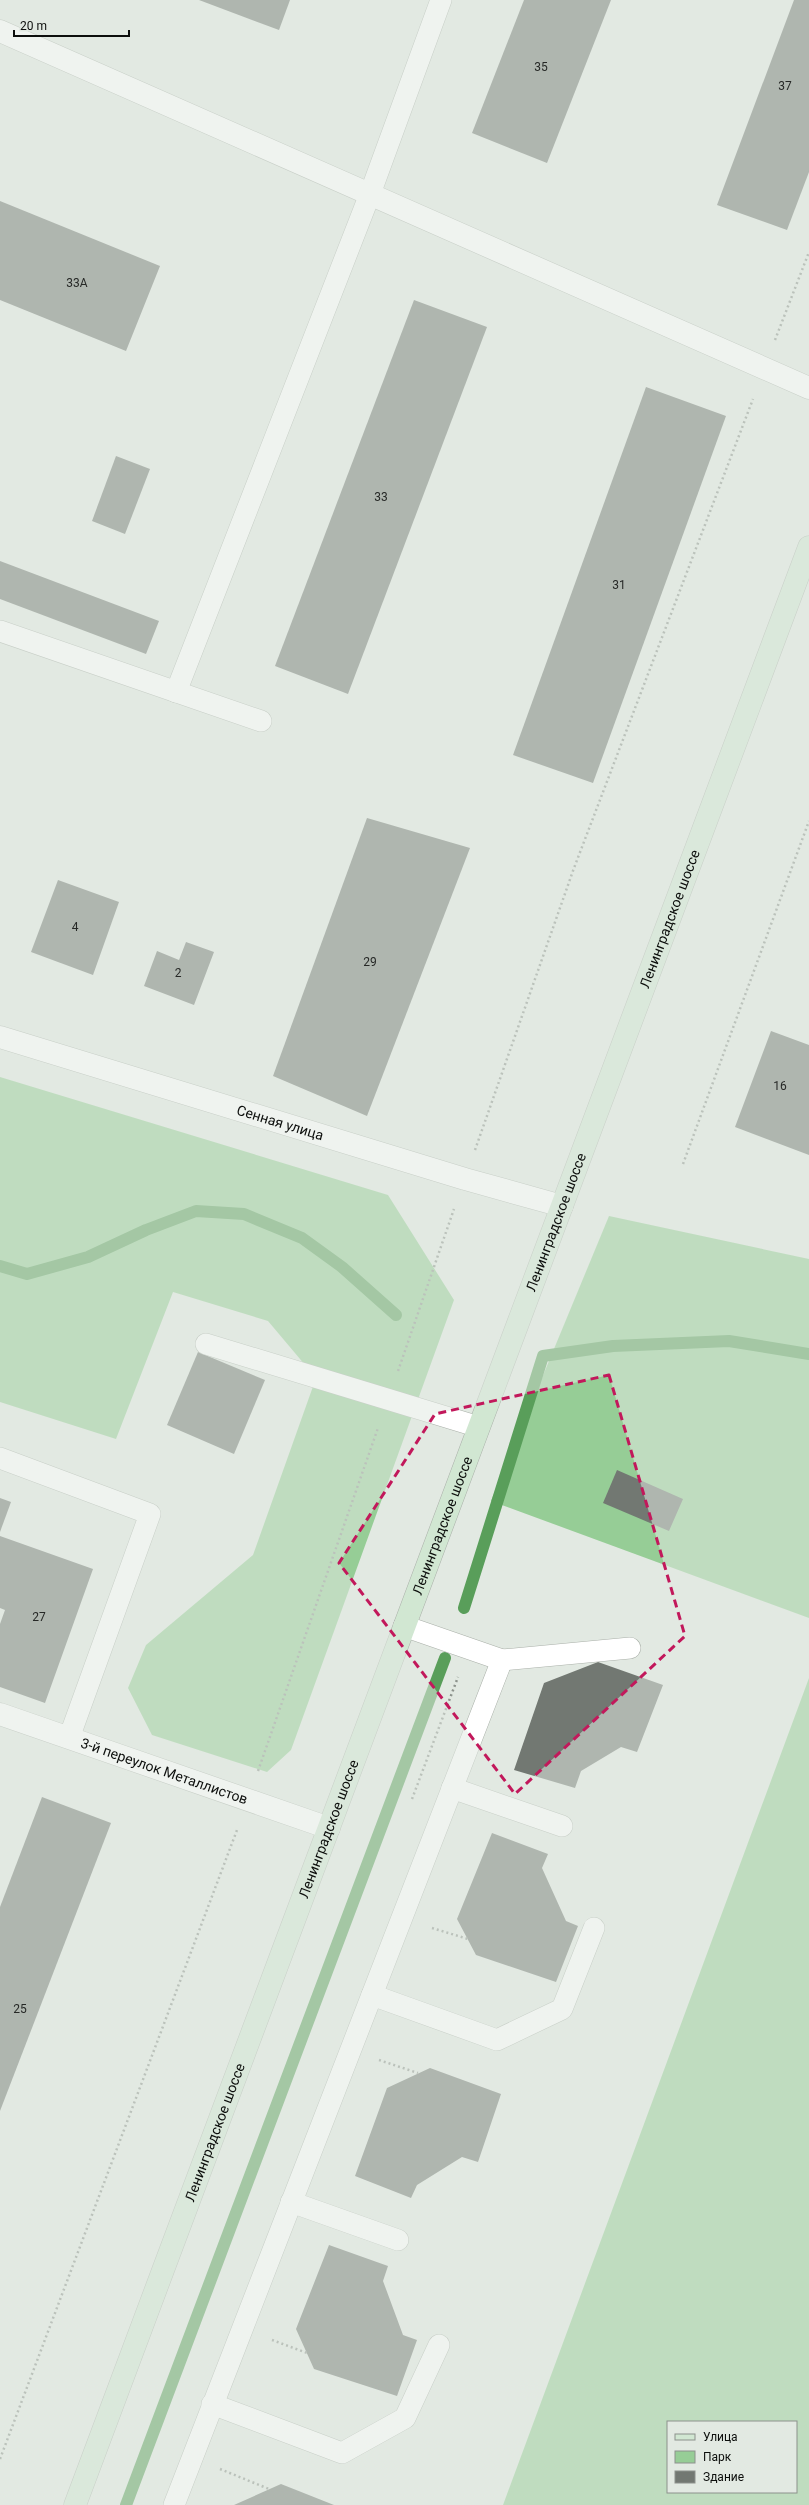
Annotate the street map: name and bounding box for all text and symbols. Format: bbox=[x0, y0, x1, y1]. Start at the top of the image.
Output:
scale bar bbox=[14, 12, 129, 38]
text: 20 m bbox=[20, 19, 47, 33]
house number: 35 bbox=[534, 60, 548, 74]
house number: 37 bbox=[778, 79, 792, 93]
house number: 33А bbox=[66, 276, 88, 290]
house number: 33 bbox=[374, 490, 388, 504]
house number: 31 bbox=[612, 578, 626, 592]
street label: Ленинградское шоссе bbox=[636, 847, 703, 990]
house number: 4 bbox=[72, 920, 79, 934]
house number: 29 bbox=[363, 955, 377, 969]
house number: 2 bbox=[175, 966, 182, 980]
house number: 16 bbox=[773, 1079, 787, 1093]
street label: Сенная улица bbox=[235, 1102, 326, 1143]
street label: Ленинградское шоссе bbox=[523, 1151, 589, 1294]
street label: Ленинградское шоссе bbox=[409, 1454, 475, 1597]
house number: 27 bbox=[32, 1610, 46, 1624]
street label: 3-й переулок Металлистов bbox=[79, 1735, 250, 1807]
street label: Ленинградское шоссе bbox=[295, 1758, 362, 1900]
house number: 25 bbox=[13, 2002, 27, 2016]
street label: Ленинградское шоссе bbox=[181, 2061, 248, 2204]
legend bbox=[667, 2421, 797, 2493]
text: Улица bbox=[703, 2430, 738, 2444]
text: Парк bbox=[703, 2450, 732, 2464]
text: Здание bbox=[703, 2470, 744, 2484]

